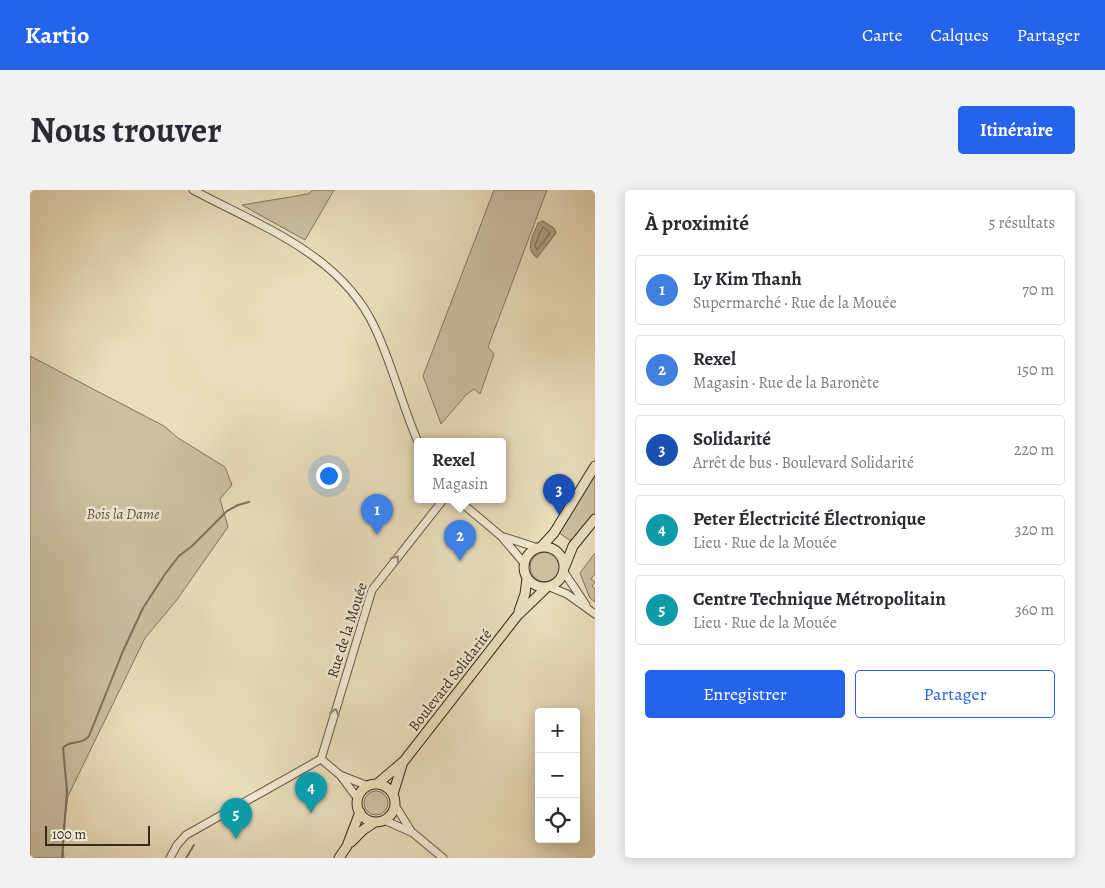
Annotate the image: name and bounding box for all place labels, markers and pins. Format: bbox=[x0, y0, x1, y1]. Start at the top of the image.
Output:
pin: 3 bbox=[543, 474, 575, 515]
pin: 1 bbox=[361, 494, 393, 535]
pin: 2 bbox=[444, 520, 476, 561]
pin: 4 bbox=[295, 772, 327, 813]
pin: 5 bbox=[220, 798, 252, 839]

